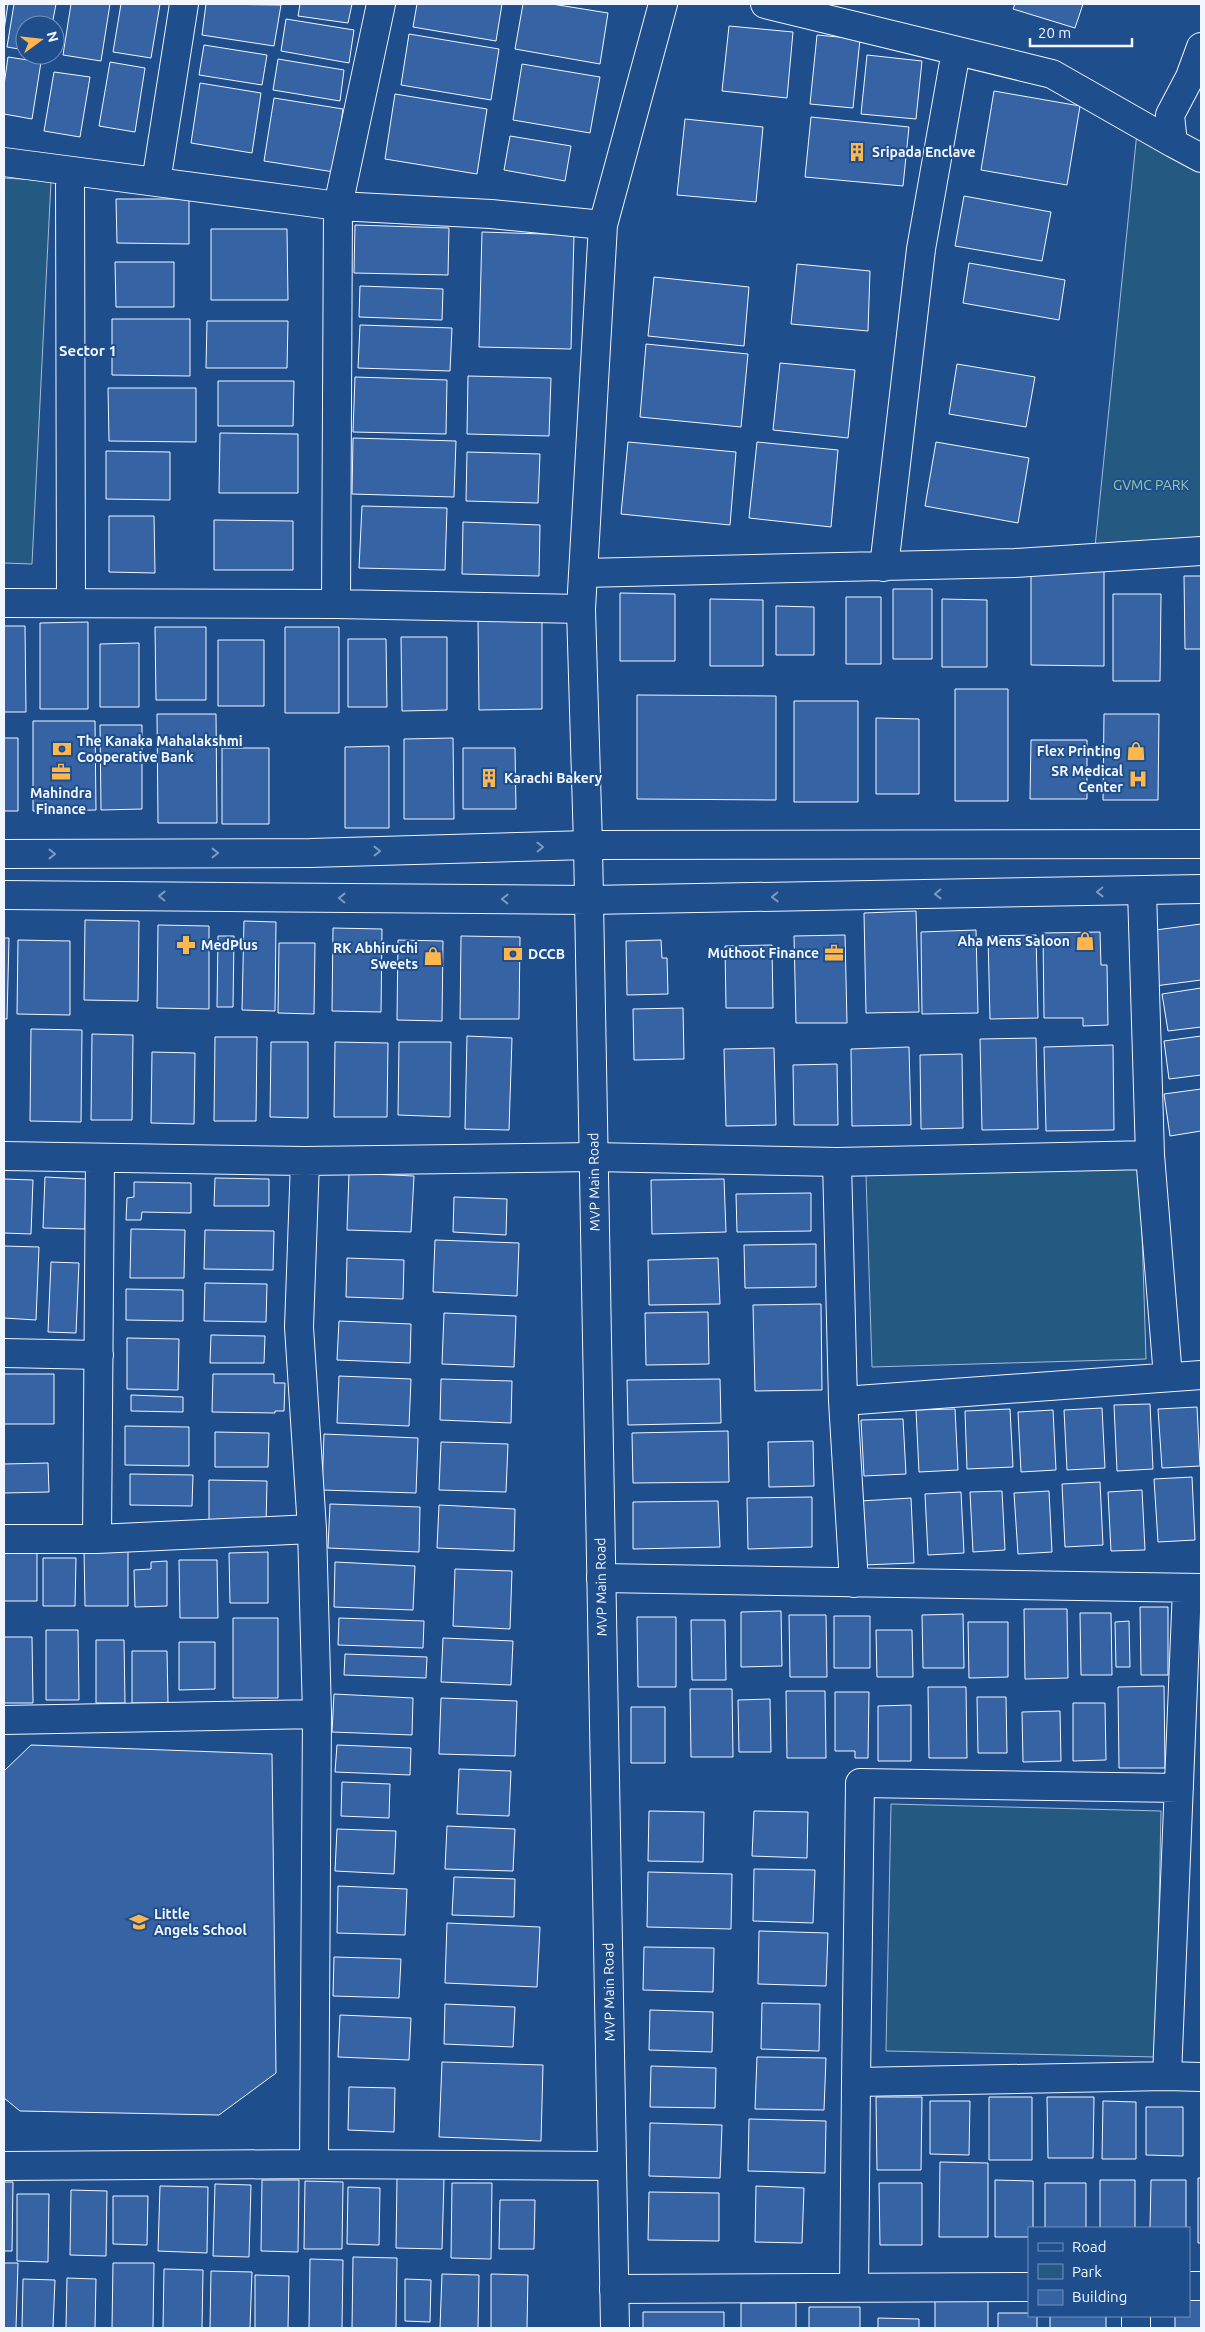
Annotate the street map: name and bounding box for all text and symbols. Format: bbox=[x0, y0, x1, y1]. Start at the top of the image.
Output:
north arrow bbox=[15, 15, 65, 65]
scale bar bbox=[1030, 15, 1132, 47]
text: 20 m bbox=[1038, 24, 1071, 41]
text: N bbox=[43, 30, 62, 44]
building icon: Sripada Enclave bbox=[846, 141, 868, 163]
place label: Sripada Enclave bbox=[872, 144, 976, 160]
district label: Sector 1 bbox=[59, 342, 117, 359]
park label: GVMC PARK bbox=[1113, 477, 1190, 493]
place label: The Kanaka Mahalakshmi Cooperative Bank bbox=[77, 733, 243, 765]
bank icon: The Kanaka Mahalakshmi Cooperative Bank bbox=[51, 738, 73, 760]
shop icon: Flex Printing bbox=[1125, 740, 1147, 762]
place label: Flex Printing bbox=[1037, 743, 1121, 759]
office icon: Mahindra Finance bbox=[50, 761, 72, 783]
place label: SR Medical Center bbox=[1051, 763, 1123, 795]
building icon: Karachi Bakery bbox=[478, 767, 500, 789]
hospital icon: SR Medical Center bbox=[1127, 768, 1149, 790]
place label: Karachi Bakery bbox=[504, 770, 603, 786]
place label: Mahindra Finance bbox=[30, 785, 92, 817]
one-way arrow bbox=[536, 841, 544, 852]
one-way arrow bbox=[374, 846, 382, 856]
one-way arrow bbox=[212, 848, 219, 858]
one-way arrow bbox=[49, 849, 57, 859]
one-way arrow bbox=[1096, 887, 1104, 897]
one-way arrow bbox=[933, 889, 941, 900]
one-way arrow bbox=[158, 891, 166, 901]
one-way arrow bbox=[771, 892, 778, 902]
one-way arrow bbox=[338, 893, 346, 903]
one-way arrow bbox=[501, 894, 508, 904]
shop icon: Aha Mens Saloon bbox=[1074, 930, 1096, 952]
place label: Aha Mens Saloon bbox=[957, 933, 1070, 949]
pharmacy icon: MedPlus bbox=[175, 934, 197, 956]
place label: MedPlus bbox=[201, 937, 258, 953]
place label: RK Abhiruchi Sweets bbox=[333, 940, 418, 972]
office icon: Muthoot Finance bbox=[823, 942, 845, 964]
bank icon: DCCB bbox=[502, 943, 524, 965]
shop icon: RK Abhiruchi Sweets bbox=[422, 945, 444, 967]
place label: Muthoot Finance bbox=[708, 945, 819, 961]
place label: DCCB bbox=[528, 946, 565, 962]
street label: MVP Main Road bbox=[585, 1132, 603, 1232]
street label: MVP Main Road bbox=[592, 1537, 610, 1637]
place label: Little Angels School bbox=[154, 1906, 247, 1938]
school or university icon: Little Angels School bbox=[128, 1911, 150, 1933]
street label: MVP Main Road bbox=[600, 1942, 618, 2042]
legend bbox=[1028, 2227, 1190, 2317]
text: Road bbox=[1072, 2238, 1107, 2255]
text: Park bbox=[1072, 2263, 1102, 2280]
text: Building bbox=[1072, 2288, 1127, 2305]

